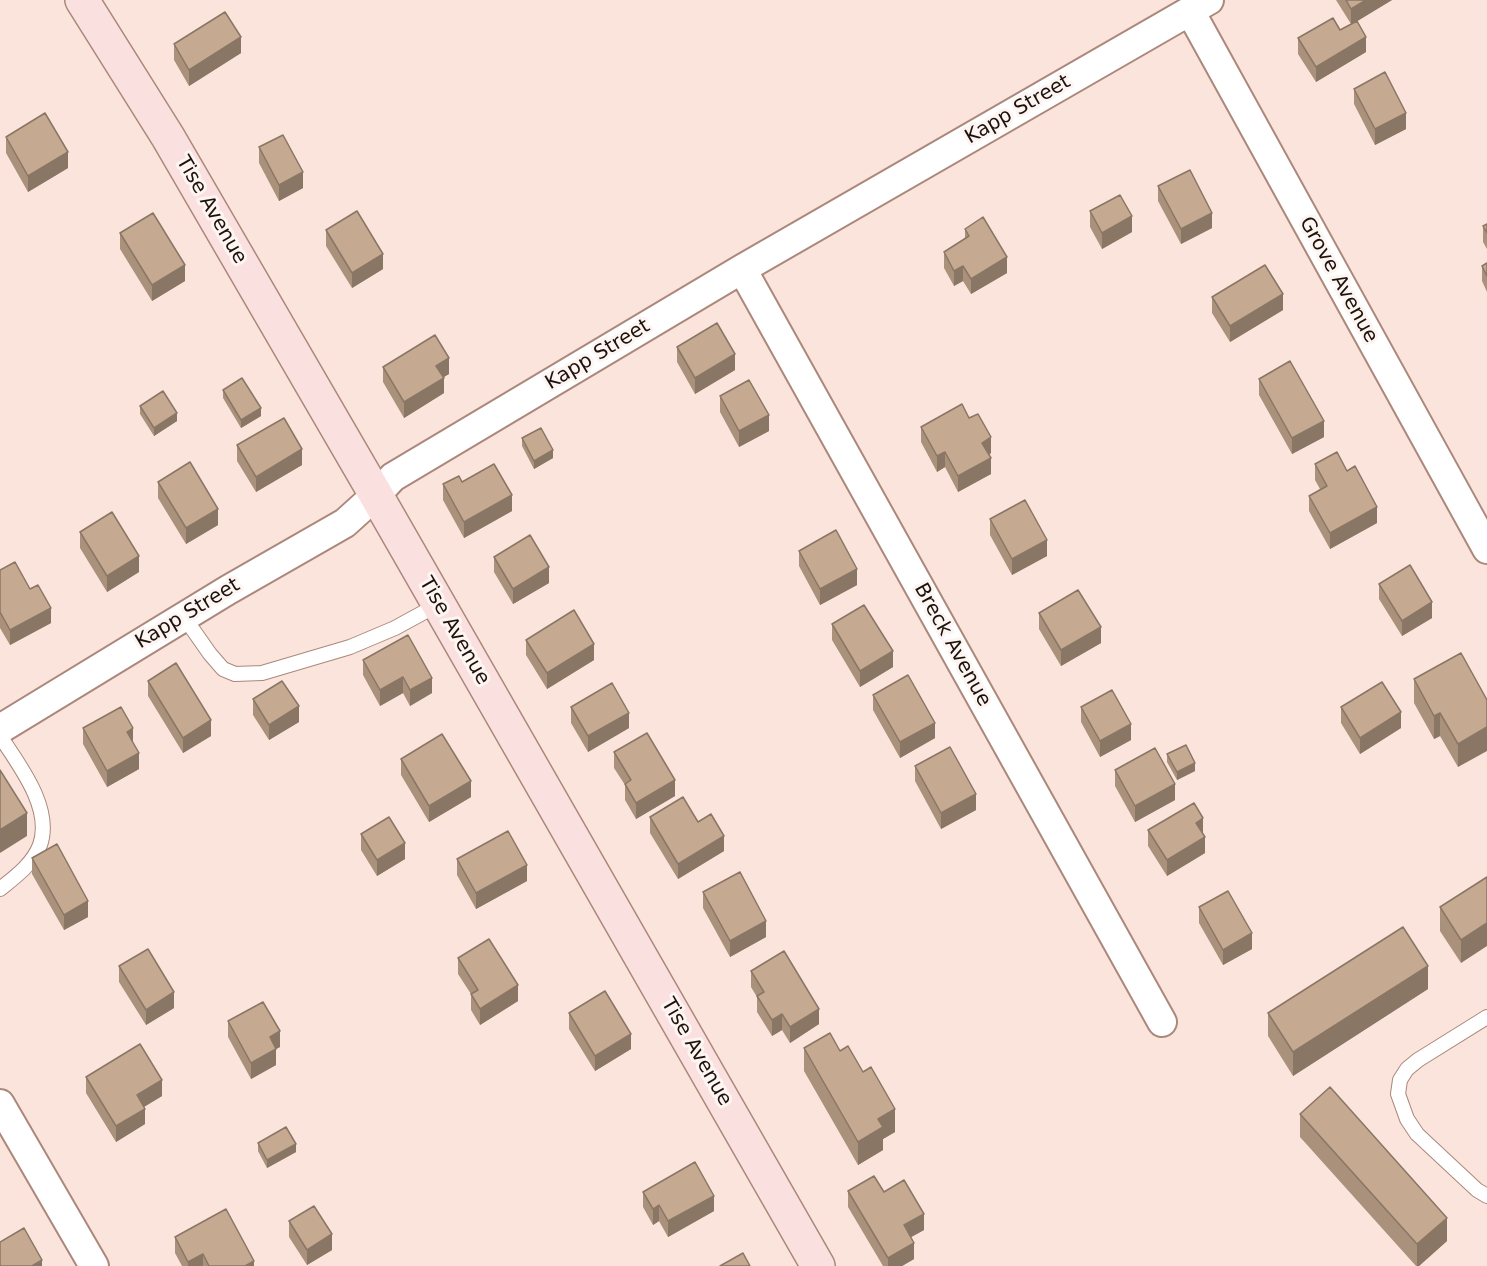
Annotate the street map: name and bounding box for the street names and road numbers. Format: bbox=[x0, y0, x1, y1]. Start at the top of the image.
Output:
street label: Kapp Street bbox=[961, 70, 1075, 150]
street label: Tise Avenue bbox=[170, 152, 252, 268]
street label: Grove Avenue bbox=[1293, 213, 1383, 347]
street label: Kapp Street bbox=[541, 314, 655, 396]
street label: Kapp Street bbox=[131, 573, 245, 655]
street label: Tise Avenue bbox=[413, 573, 495, 689]
street label: Breck Avenue bbox=[908, 579, 996, 711]
street label: Tise Avenue bbox=[655, 994, 737, 1110]

